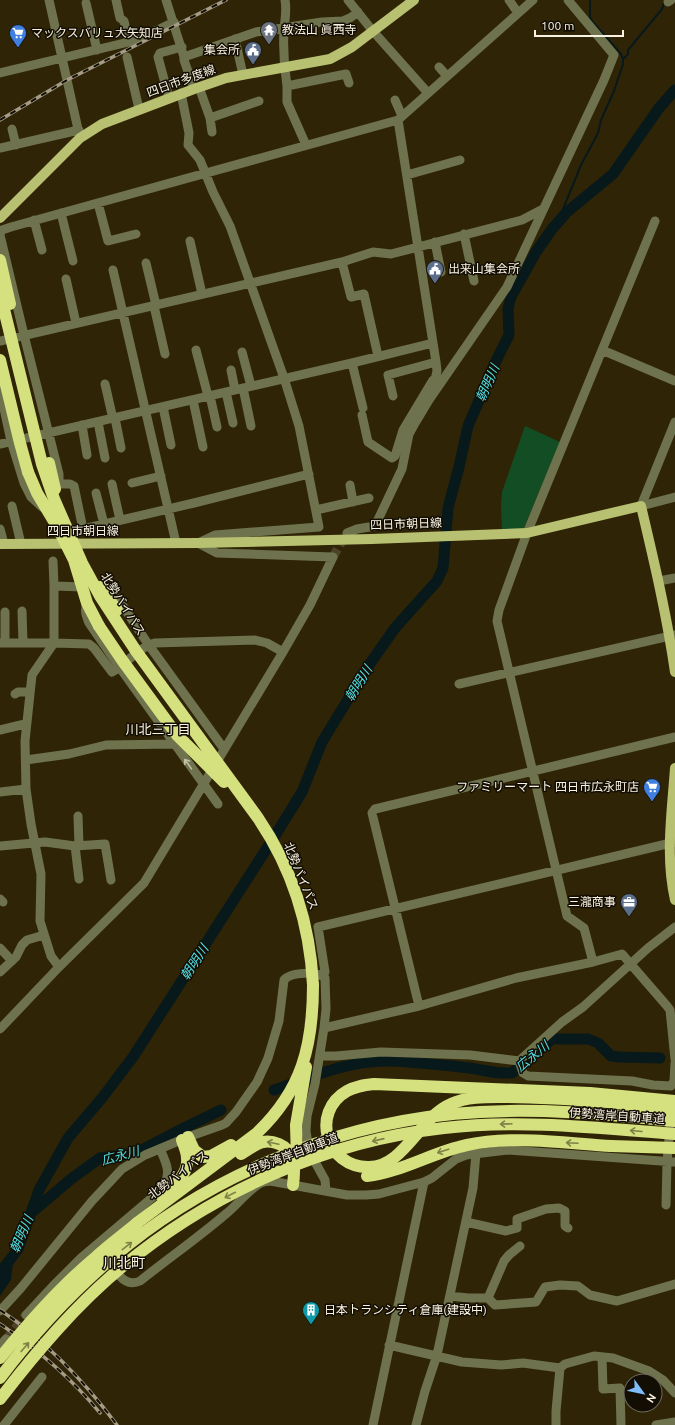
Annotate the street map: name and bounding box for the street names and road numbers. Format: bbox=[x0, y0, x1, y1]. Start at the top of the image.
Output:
street label: 四日市多度線 bbox=[145, 62, 217, 99]
street label: 四日市朝日線 bbox=[370, 516, 442, 531]
street label: 四日市朝日線 bbox=[47, 524, 119, 537]
street label: 北勢バイパス bbox=[99, 570, 148, 638]
street label: 北勢バイパス bbox=[282, 840, 321, 912]
street label: 伊勢湾岸自動車道 bbox=[569, 1106, 665, 1125]
street label: 伊勢湾岸自動車道 bbox=[246, 1130, 340, 1177]
street label: 北勢バイパス bbox=[145, 1148, 210, 1201]

